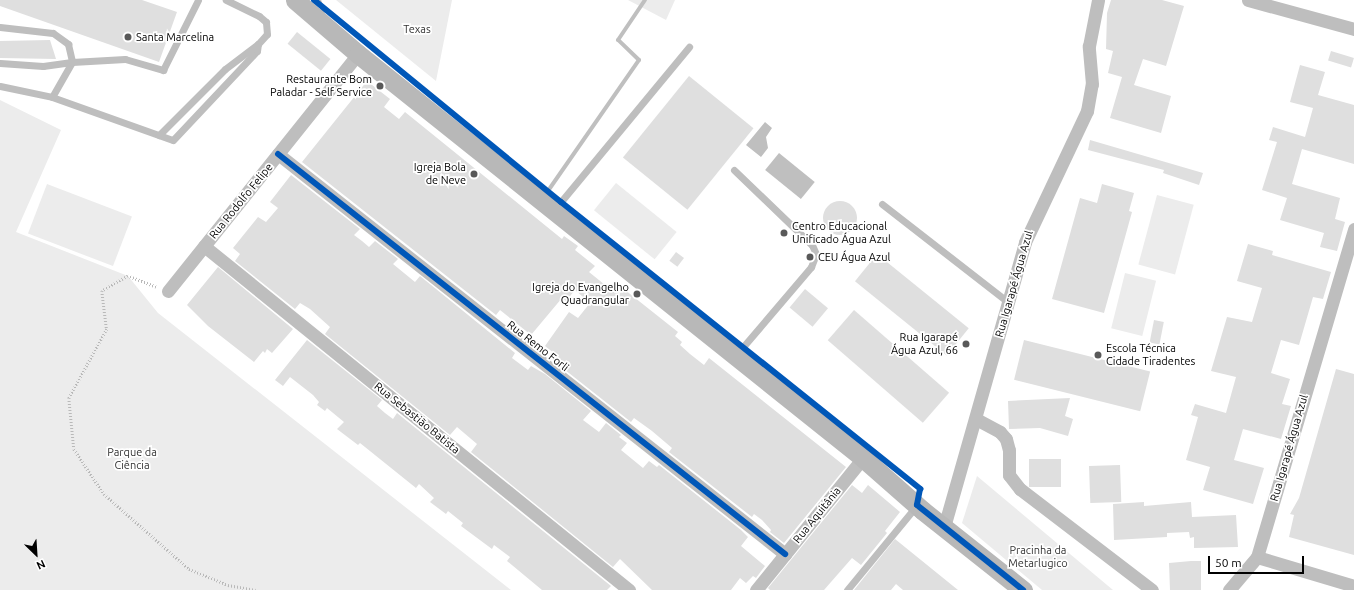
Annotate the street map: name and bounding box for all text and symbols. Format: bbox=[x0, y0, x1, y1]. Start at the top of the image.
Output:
park label: Texas bbox=[403, 22, 431, 36]
place label: Santa Marcelina bbox=[136, 30, 214, 44]
marker: Santa Marcelina bbox=[123, 32, 133, 42]
place label: Restaurante Bom Paladar - Self Service bbox=[270, 73, 372, 99]
marker: Restaurante Bom Paladar - Self Service bbox=[375, 81, 385, 91]
street label: Rua Rodolfo Felipe bbox=[206, 161, 276, 241]
place label: Igreja Bola de Neve bbox=[414, 161, 466, 187]
marker: Igreja Bola de Neve bbox=[469, 169, 479, 179]
place label: Centro Educacional Unificado Água Azul bbox=[792, 220, 891, 246]
marker: Centro Educacional Unificado Água Azul bbox=[779, 228, 789, 238]
street label: Rua Igarapé Água Azul bbox=[992, 229, 1036, 339]
place label: CEU Água Azul bbox=[818, 250, 890, 264]
marker: CEU Água Azul bbox=[805, 252, 815, 262]
place label: Igreja do Evangelho Quadrangular bbox=[532, 281, 629, 307]
marker: Igreja do Evangelho Quadrangular bbox=[632, 289, 642, 299]
street label: Rua Remo Forli bbox=[505, 318, 571, 374]
place label: Rua Igarapé Água Azul, 66 bbox=[891, 331, 958, 357]
marker: Rua Igarapé Água Azul, 66 bbox=[961, 339, 971, 349]
place label: Escola Técnica Cidade Tiradentes bbox=[1106, 342, 1195, 368]
marker: Escola Técnica Cidade Tiradentes bbox=[1093, 350, 1103, 360]
street label: Rua Sebastião Batista bbox=[372, 380, 462, 456]
street label: Rua Igarapé Água Azul bbox=[1267, 393, 1311, 503]
park label: Parque da Ciência bbox=[107, 446, 157, 472]
street label: Rua Aquitânia bbox=[790, 484, 844, 546]
north arrow bbox=[16, 534, 56, 574]
park label: Pracinha da Metarlugico bbox=[1008, 544, 1068, 570]
scale bar bbox=[1210, 548, 1306, 574]
text: 50 m bbox=[1215, 556, 1242, 569]
text: N bbox=[35, 558, 47, 572]

